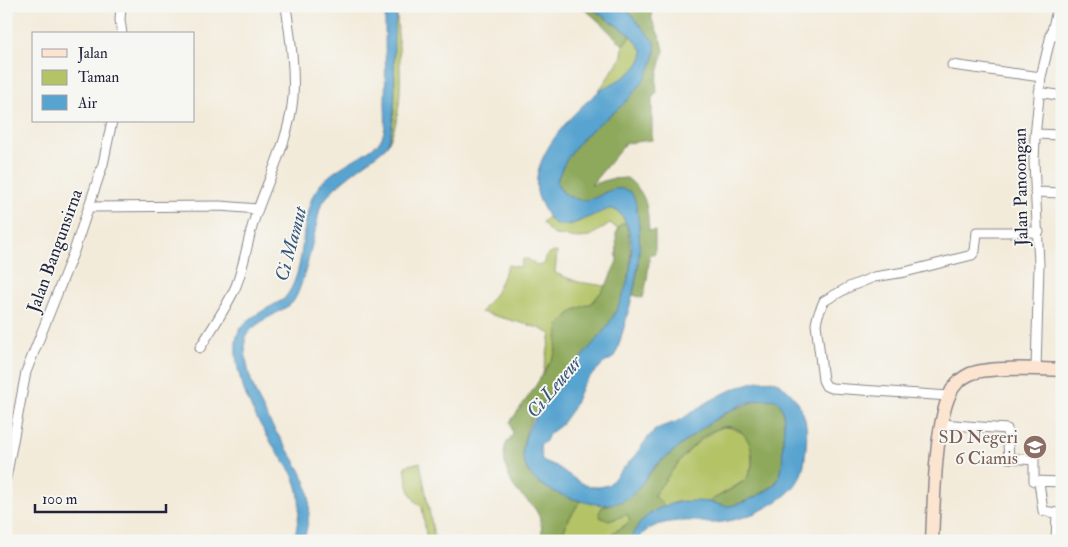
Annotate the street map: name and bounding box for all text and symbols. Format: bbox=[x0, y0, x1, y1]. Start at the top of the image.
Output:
legend bbox=[32, 32, 195, 122]
text: Jalan bbox=[77, 44, 108, 64]
text: Taman bbox=[78, 68, 119, 87]
text: Air bbox=[77, 94, 98, 113]
street label: Jalan Panoongan bbox=[1008, 128, 1034, 247]
street label: Jalan Bangunsirna bbox=[22, 186, 88, 317]
water label: Ci Mamut bbox=[270, 203, 313, 284]
water label: Ci Leueur bbox=[521, 350, 587, 423]
place label: SD Negeri 6 Ciamis bbox=[938, 426, 1018, 470]
school or university icon: SD Negeri 6 Ciamis bbox=[1022, 434, 1048, 460]
scale bar bbox=[35, 482, 166, 514]
text: 100 m bbox=[42, 490, 78, 509]

